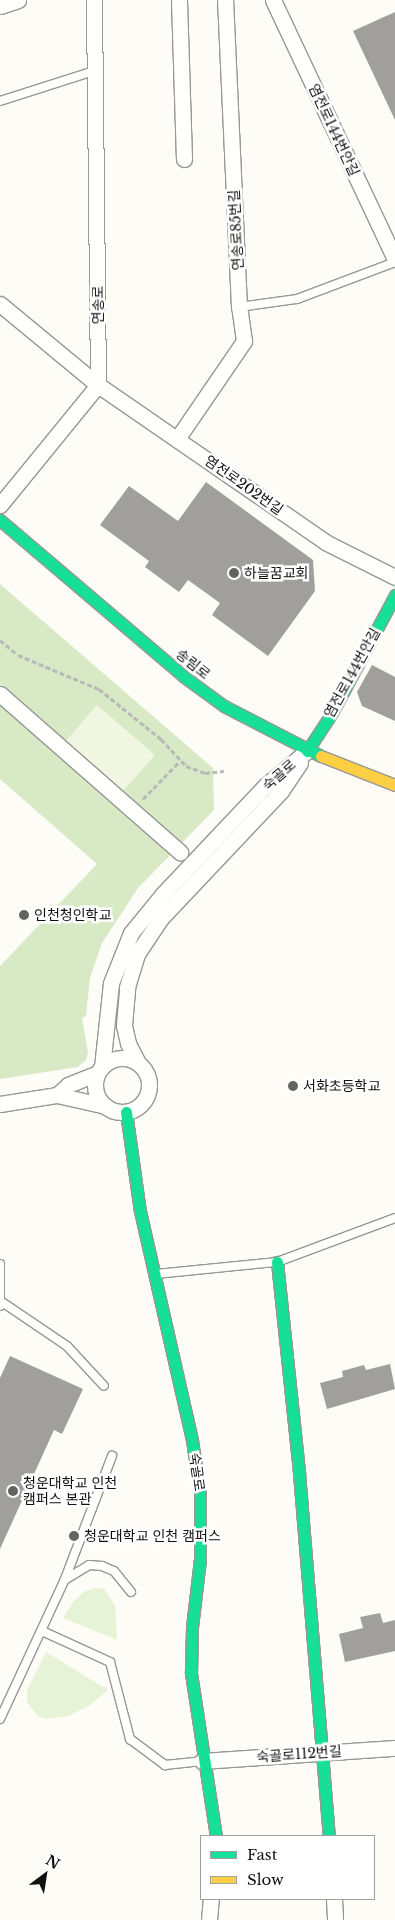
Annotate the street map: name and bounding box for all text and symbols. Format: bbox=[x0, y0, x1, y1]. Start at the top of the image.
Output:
street label: 염전로144번안길 bbox=[305, 81, 363, 179]
street label: 연송로85번길 bbox=[225, 189, 247, 271]
street label: 연송로 bbox=[90, 286, 106, 324]
street label: 염전로202번길 bbox=[202, 452, 286, 518]
place label: 하늘꿈교회 bbox=[244, 565, 308, 581]
marker: 하늘꿈교회 bbox=[228, 567, 240, 579]
street label: 염전로144번안길 bbox=[320, 625, 384, 721]
street label: 송림로 bbox=[173, 645, 213, 683]
street label: 숙골로 bbox=[259, 756, 299, 794]
place label: 인천청인학교 bbox=[34, 907, 111, 923]
marker: 인천청인학교 bbox=[18, 909, 30, 921]
place label: 서화초등학교 bbox=[303, 1078, 380, 1094]
marker: 서화초등학교 bbox=[287, 1080, 299, 1092]
street label: 숙골로 bbox=[186, 1452, 208, 1492]
place label: 청운대학교 인천 캠퍼스 본관 bbox=[23, 1475, 117, 1508]
marker: 청운대학교 인천 캠퍼스 본관 bbox=[7, 1485, 19, 1497]
place label: 청운대학교 인천 캠퍼스 bbox=[84, 1528, 221, 1544]
marker: 청운대학교 인천 캠퍼스 bbox=[68, 1530, 80, 1542]
street label: 숙골로112번길 bbox=[256, 1743, 342, 1765]
legend bbox=[200, 1835, 375, 1900]
text: Fast bbox=[247, 1845, 277, 1864]
north arrow bbox=[20, 1850, 70, 1900]
text: N bbox=[42, 1851, 63, 1873]
text: Slow bbox=[247, 1870, 284, 1889]

